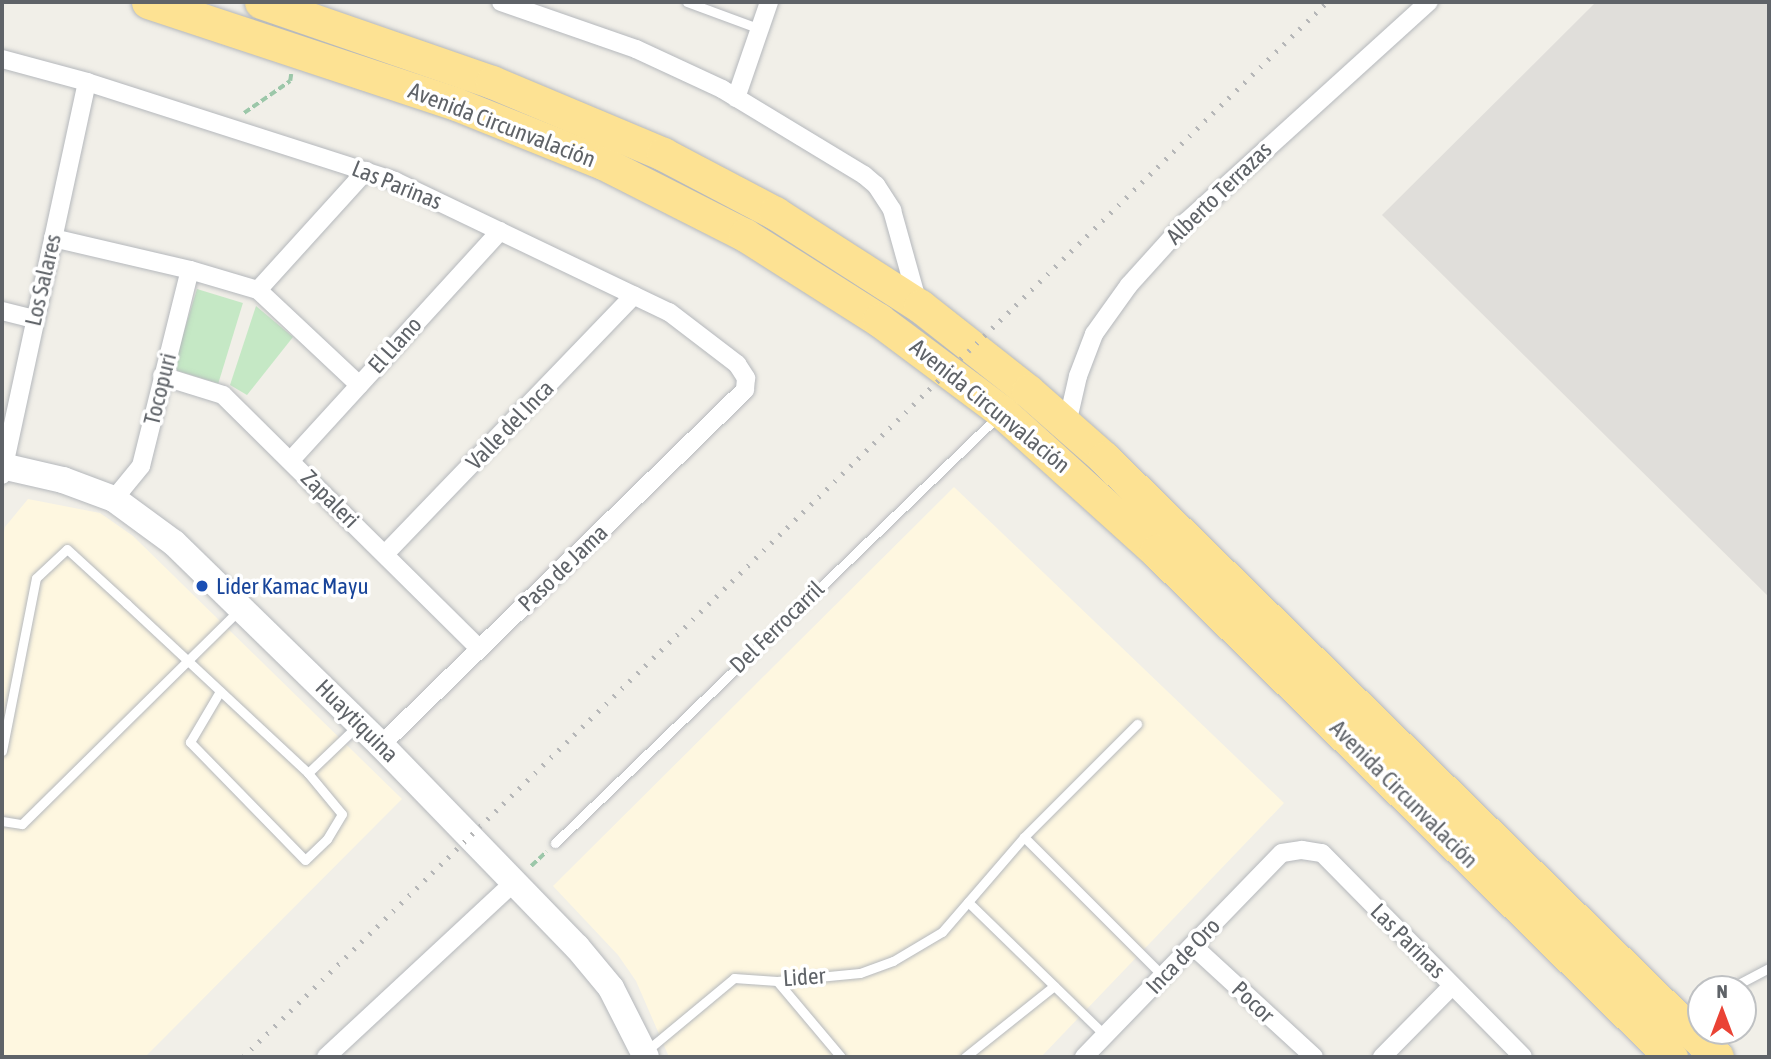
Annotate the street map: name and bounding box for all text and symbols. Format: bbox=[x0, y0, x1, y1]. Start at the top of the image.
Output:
street label: Avenida Circunvalación bbox=[405, 77, 599, 173]
street label: Alberto Terrazas bbox=[1161, 136, 1277, 250]
street label: Las Parinas bbox=[348, 155, 446, 215]
street label: Los Salares bbox=[19, 231, 67, 329]
street label: El Llano bbox=[362, 311, 428, 379]
street label: Avenida Circunvalación bbox=[904, 333, 1076, 479]
street label: Tocopuri bbox=[138, 350, 182, 428]
street label: Valle del Inca bbox=[461, 375, 559, 475]
street label: Zapaleri bbox=[295, 464, 365, 534]
street label: Paso de Jama bbox=[513, 519, 613, 617]
place label: Lider Kamac Mayu bbox=[216, 572, 369, 600]
street label: Del Ferrocarril bbox=[724, 575, 830, 679]
marker: Lider Kamac Mayu bbox=[194, 578, 210, 594]
street label: Huaytiquina bbox=[310, 674, 404, 768]
street label: Avenida Circunvalación bbox=[1324, 714, 1484, 874]
street label: Las Parinas bbox=[1365, 898, 1451, 984]
street label: Inca de Oro bbox=[1140, 912, 1226, 1000]
street label: Lider bbox=[782, 962, 826, 992]
north arrow bbox=[1687, 975, 1757, 1045]
street label: Pocor bbox=[1226, 976, 1280, 1028]
text: N bbox=[1716, 980, 1728, 1002]

